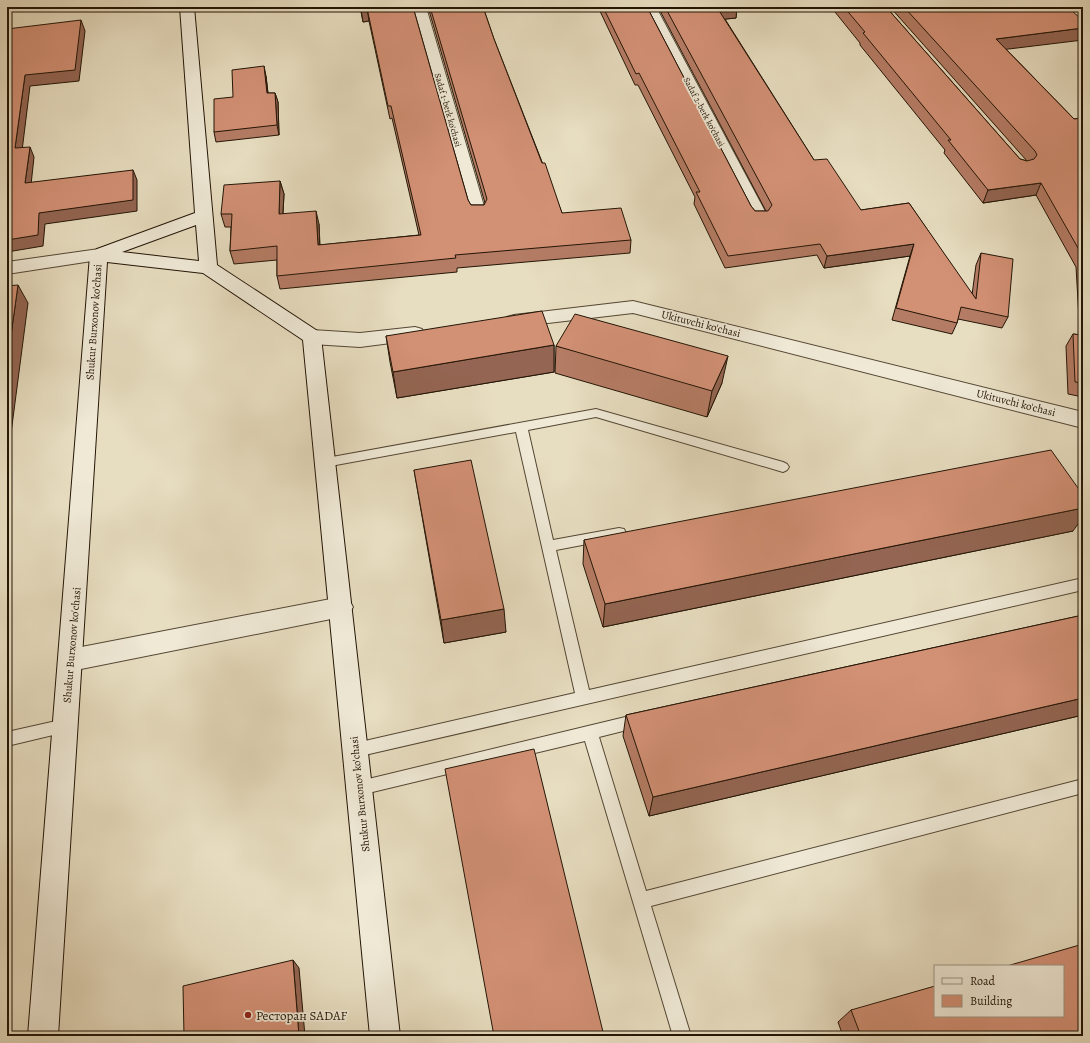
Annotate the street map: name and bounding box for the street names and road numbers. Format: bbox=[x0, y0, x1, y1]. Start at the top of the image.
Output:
street label: Sadaf 1-berk ko'chasi bbox=[432, 72, 464, 149]
street label: Sadaf 2-berk ko'chasi bbox=[681, 75, 728, 149]
street label: Shukur Burxonov ko'chasi bbox=[82, 264, 106, 380]
street label: Ukituvchi ko'chasi bbox=[660, 307, 742, 341]
street label: Ukituvchi ko'chasi bbox=[975, 386, 1057, 420]
street label: Shukur Burxonov ko'chasi bbox=[59, 586, 85, 704]
street label: Shukur Burxonov ko'chasi bbox=[346, 735, 374, 853]

